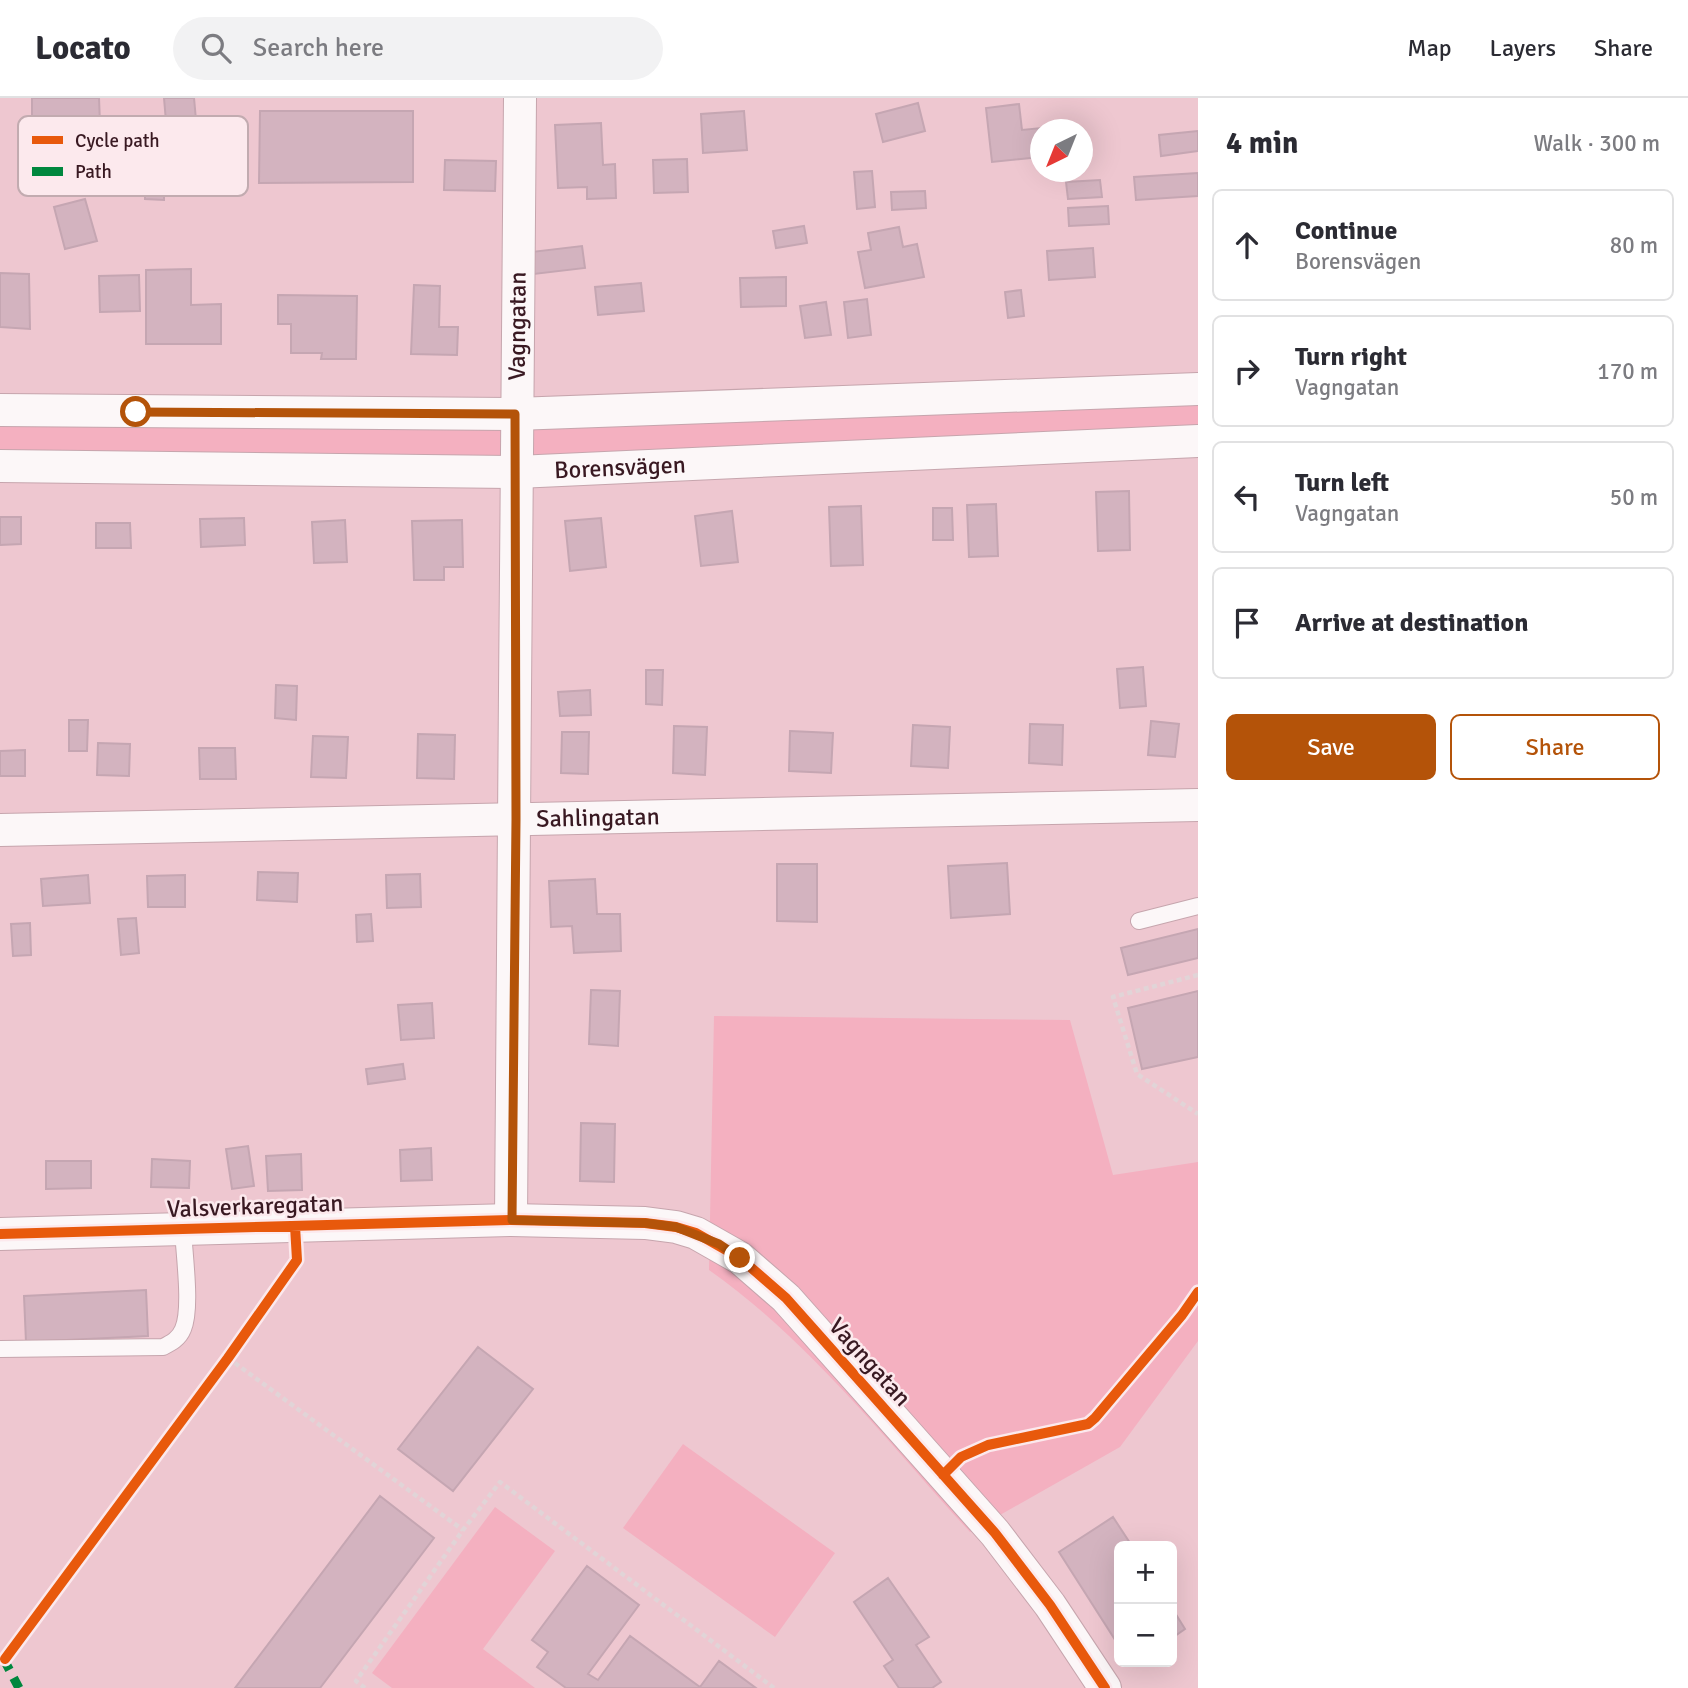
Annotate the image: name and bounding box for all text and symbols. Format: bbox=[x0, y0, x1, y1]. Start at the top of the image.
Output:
search box bbox=[173, 17, 663, 80]
text: Locato bbox=[35, 28, 131, 69]
icon: search bbox=[197, 29, 235, 67]
text: Search here bbox=[253, 32, 384, 64]
text: Map bbox=[1407, 33, 1452, 63]
text: Layers bbox=[1490, 33, 1556, 63]
text: Share bbox=[1594, 33, 1653, 63]
legend bbox=[18, 116, 248, 196]
north arrow bbox=[1030, 119, 1093, 182]
text: 4 min bbox=[1226, 125, 1298, 162]
text: Cycle path bbox=[75, 129, 160, 153]
text: Walk · 300 m bbox=[1534, 129, 1660, 158]
text: Path bbox=[75, 160, 112, 184]
text: Continue bbox=[1295, 215, 1397, 247]
icon: ahead bbox=[1228, 226, 1266, 264]
text: 80 m bbox=[1610, 231, 1658, 260]
text: Borensvägen bbox=[1295, 247, 1421, 276]
street label: Vagngatan bbox=[502, 271, 533, 381]
text: Turn right bbox=[1295, 341, 1407, 373]
icon: right bbox=[1228, 352, 1266, 390]
text: 170 m bbox=[1597, 357, 1658, 386]
text: Vagngatan bbox=[1295, 373, 1399, 402]
route start bbox=[120, 396, 151, 427]
street label: Borensvägen bbox=[553, 449, 686, 485]
text: Turn left bbox=[1295, 467, 1389, 499]
icon: left bbox=[1228, 478, 1266, 516]
text: 50 m bbox=[1610, 483, 1658, 512]
text: Vagngatan bbox=[1295, 499, 1399, 528]
icon: arrive bbox=[1228, 604, 1266, 642]
text: Arrive at destination bbox=[1295, 607, 1528, 639]
button: Save bbox=[1226, 714, 1436, 780]
button: Share bbox=[1450, 714, 1660, 780]
street label: Sahlingatan bbox=[536, 801, 660, 834]
street label: Valsverkaregatan bbox=[166, 1188, 344, 1224]
route end bbox=[724, 1242, 755, 1273]
street label: Vagngatan bbox=[822, 1311, 918, 1413]
map controls bbox=[1114, 1541, 1177, 1667]
button: + bbox=[1114, 1541, 1177, 1604]
button: − bbox=[1114, 1604, 1177, 1667]

